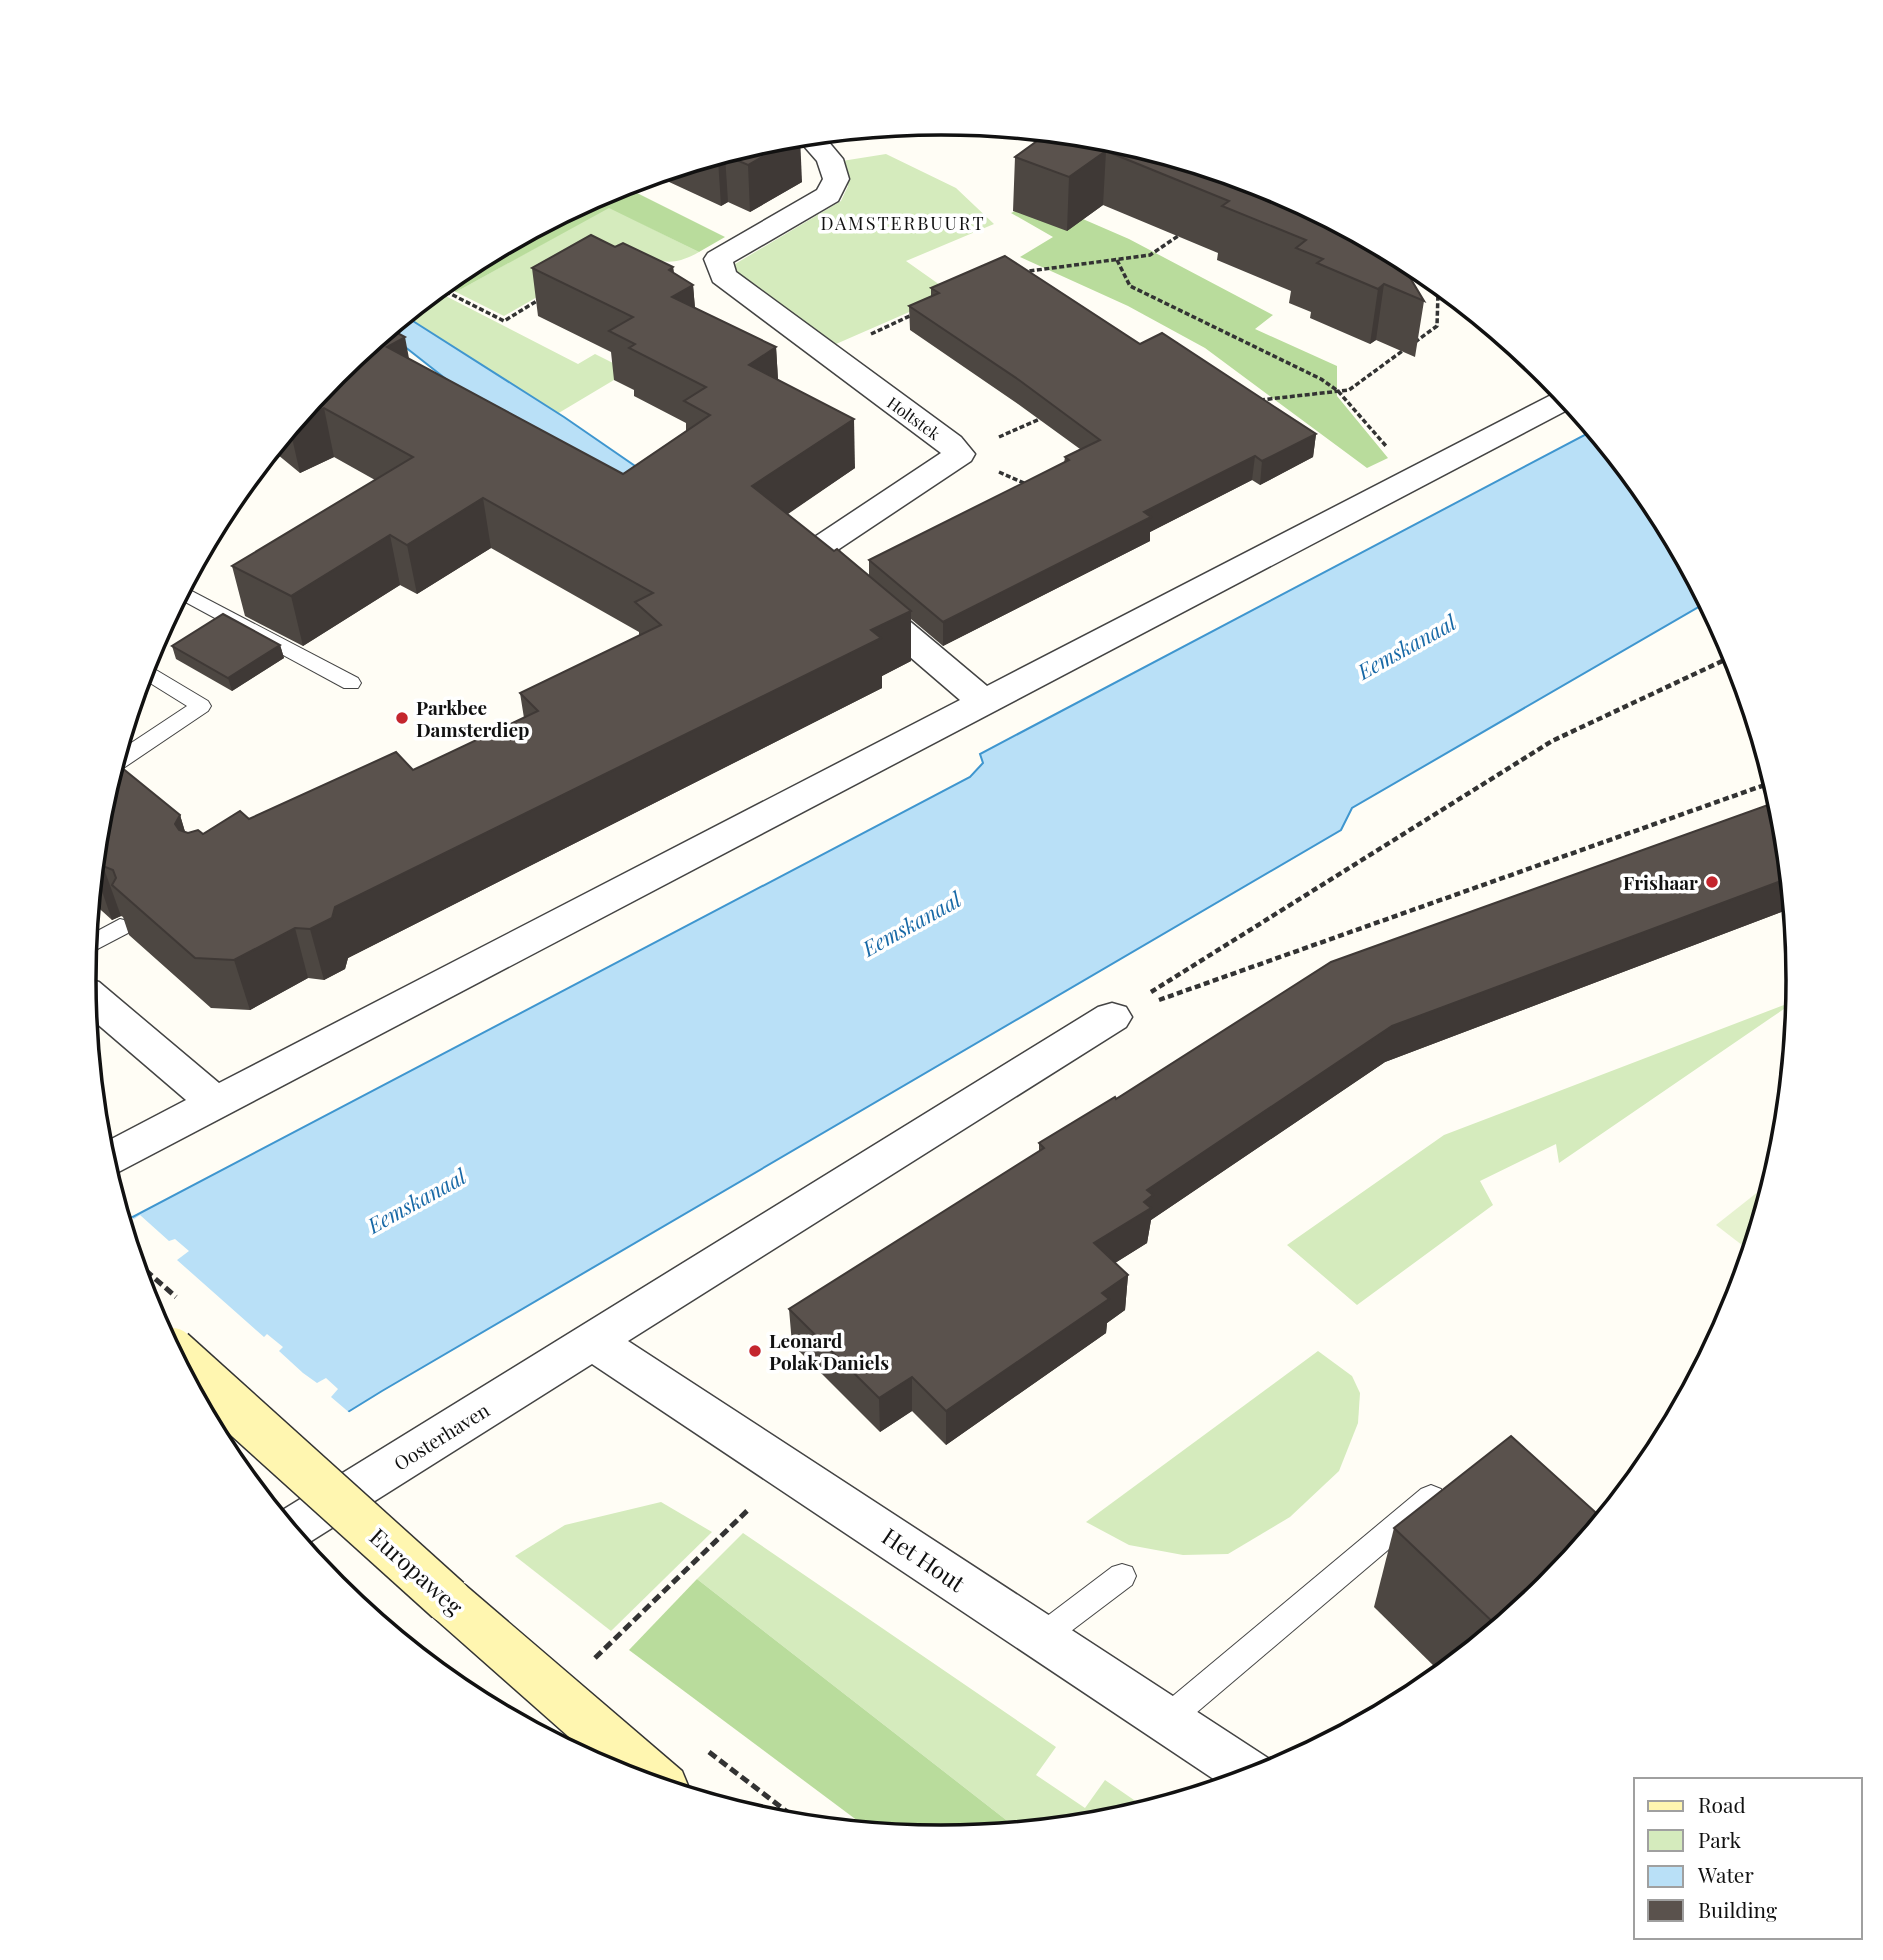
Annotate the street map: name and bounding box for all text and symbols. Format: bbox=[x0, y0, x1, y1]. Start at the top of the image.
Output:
district label: DAMSTERBUURT bbox=[820, 211, 986, 235]
street label: Holtstek bbox=[883, 392, 945, 444]
water label: Eemskanaal bbox=[1351, 607, 1461, 685]
place label: Parkbee Damsterdiep bbox=[416, 694, 529, 742]
marker: Parkbee Damsterdiep bbox=[394, 710, 410, 726]
place label: Frishaar bbox=[1623, 869, 1698, 895]
marker: Frishaar bbox=[1704, 874, 1720, 890]
water label: Eemskanaal bbox=[856, 884, 966, 962]
water label: Eemskanaal bbox=[361, 1161, 471, 1239]
place label: Leonard Polak Daniels bbox=[769, 1327, 889, 1375]
marker: Leonard Polak Daniels bbox=[747, 1343, 763, 1359]
street label: Oosterhaven bbox=[388, 1396, 494, 1476]
street label: Het Hout bbox=[877, 1520, 972, 1598]
street label: Europaweg bbox=[364, 1521, 470, 1621]
legend bbox=[1634, 1778, 1862, 1939]
text: Road bbox=[1698, 1790, 1746, 1818]
text: Park bbox=[1698, 1825, 1742, 1853]
text: Water bbox=[1697, 1860, 1754, 1888]
text: Building bbox=[1698, 1895, 1777, 1923]

